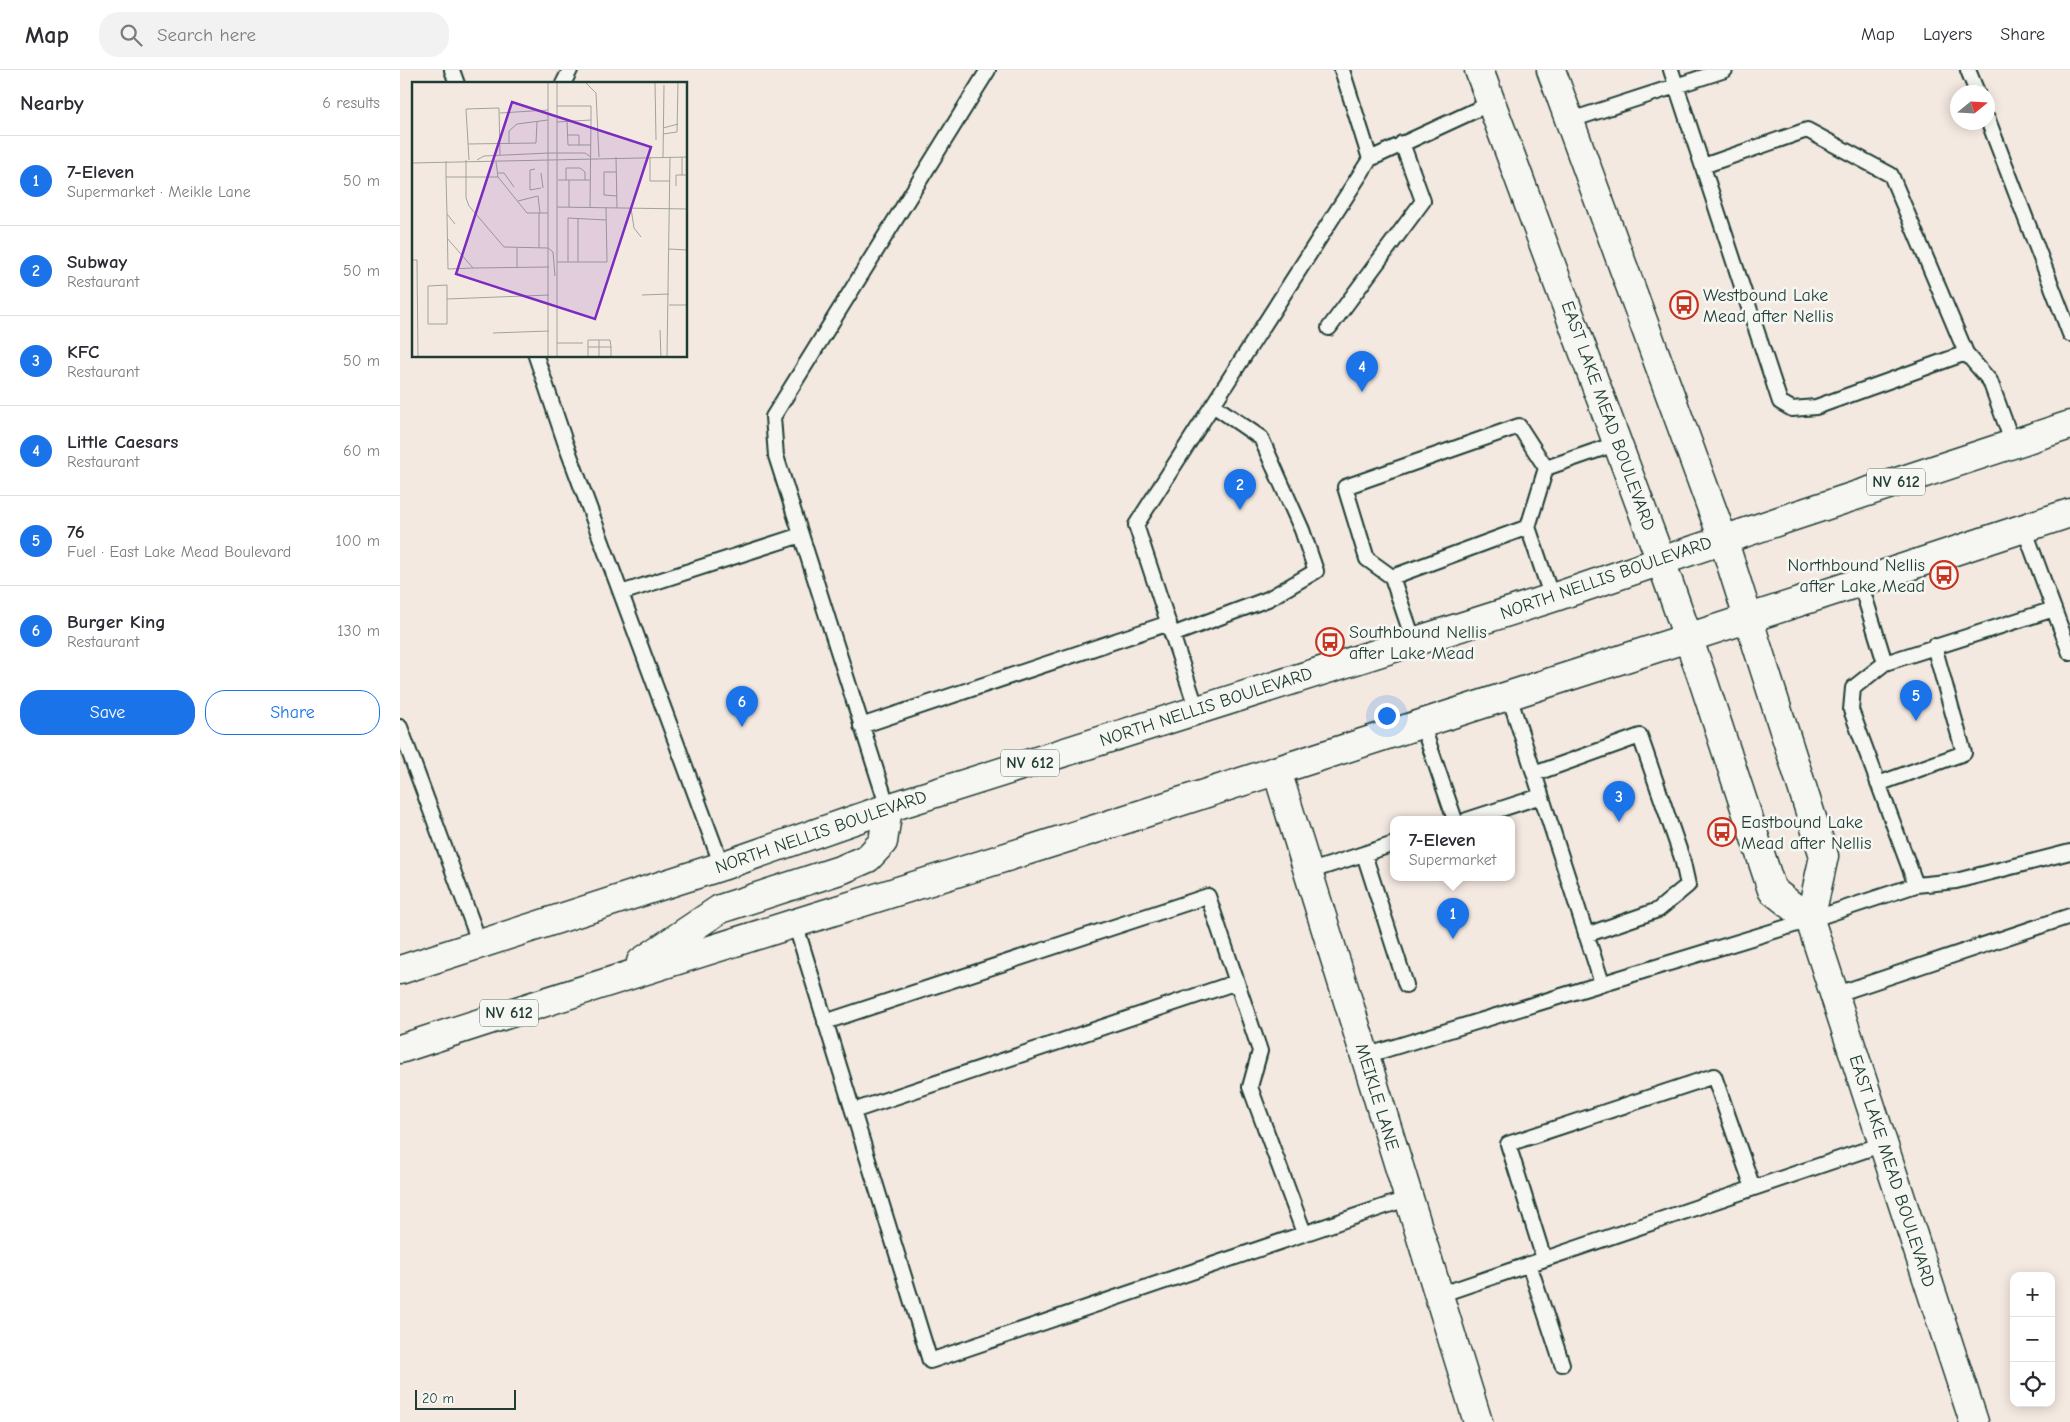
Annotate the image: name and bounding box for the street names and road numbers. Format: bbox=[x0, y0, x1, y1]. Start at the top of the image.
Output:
street label: EAST LAKE MEAD BOULEVARD bbox=[1557, 298, 1659, 534]
road number: NV 612 bbox=[1867, 468, 1925, 496]
street label: NORTH NELLIS BOULEVARD bbox=[1497, 532, 1715, 624]
street label: NORTH NELLIS BOULEVARD bbox=[1097, 663, 1315, 751]
road number: NV 612 bbox=[1001, 750, 1059, 776]
street label: NORTH NELLIS BOULEVARD bbox=[712, 786, 930, 878]
road number: NV 612 bbox=[480, 1000, 538, 1026]
street label: MEIKLE LANE bbox=[1351, 1041, 1403, 1153]
street label: EAST LAKE MEAD BOULEVARD bbox=[1844, 1052, 1940, 1290]

